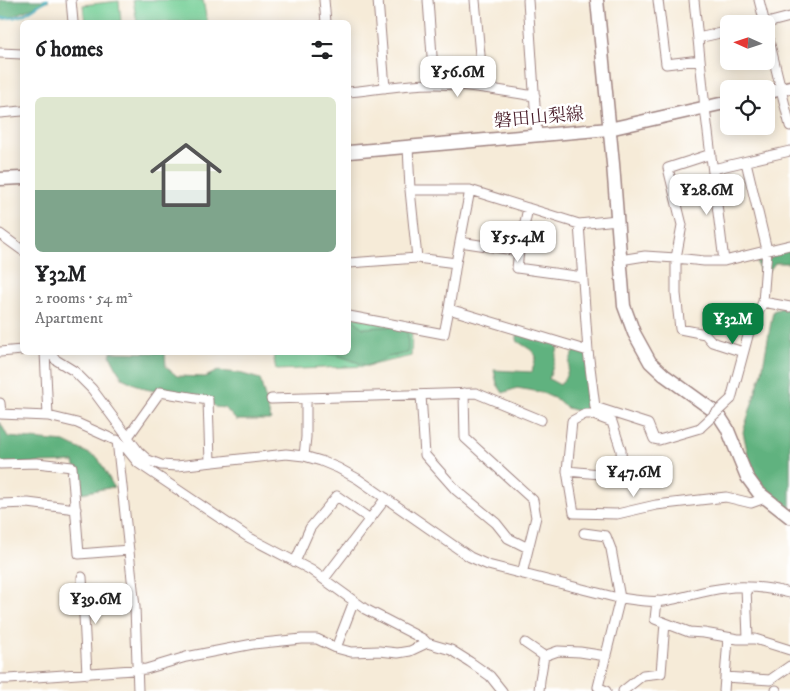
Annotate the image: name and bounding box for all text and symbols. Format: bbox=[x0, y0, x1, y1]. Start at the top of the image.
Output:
north arrow bbox=[720, 15, 775, 70]
map controls bbox=[720, 15, 775, 135]
icon: filters bbox=[308, 36, 336, 64]
text: 6 homes bbox=[35, 37, 103, 63]
pin: ¥56.6M bbox=[417, 56, 499, 98]
text: ¥56.6M bbox=[431, 62, 485, 82]
button: locate bbox=[720, 80, 775, 135]
street label: 磐田山梨線 bbox=[493, 103, 585, 133]
icon: home bbox=[141, 130, 231, 220]
pin: ¥28.6M bbox=[666, 174, 748, 216]
text: ¥28.6M bbox=[680, 180, 734, 200]
pin: ¥55.4M bbox=[477, 220, 559, 263]
text: ¥55.4M bbox=[491, 227, 545, 247]
text: ¥32M bbox=[35, 262, 86, 288]
text: 2 rooms · 54 m² bbox=[35, 288, 132, 308]
pin: ¥32M bbox=[703, 302, 763, 345]
text: Apartment bbox=[35, 308, 103, 328]
text: ¥32M bbox=[713, 309, 753, 329]
pin: ¥47.6M bbox=[593, 456, 675, 498]
text: ¥47.6M bbox=[607, 462, 661, 482]
pin: ¥39.6M bbox=[55, 582, 137, 625]
text: ¥39.6M bbox=[70, 589, 122, 609]

